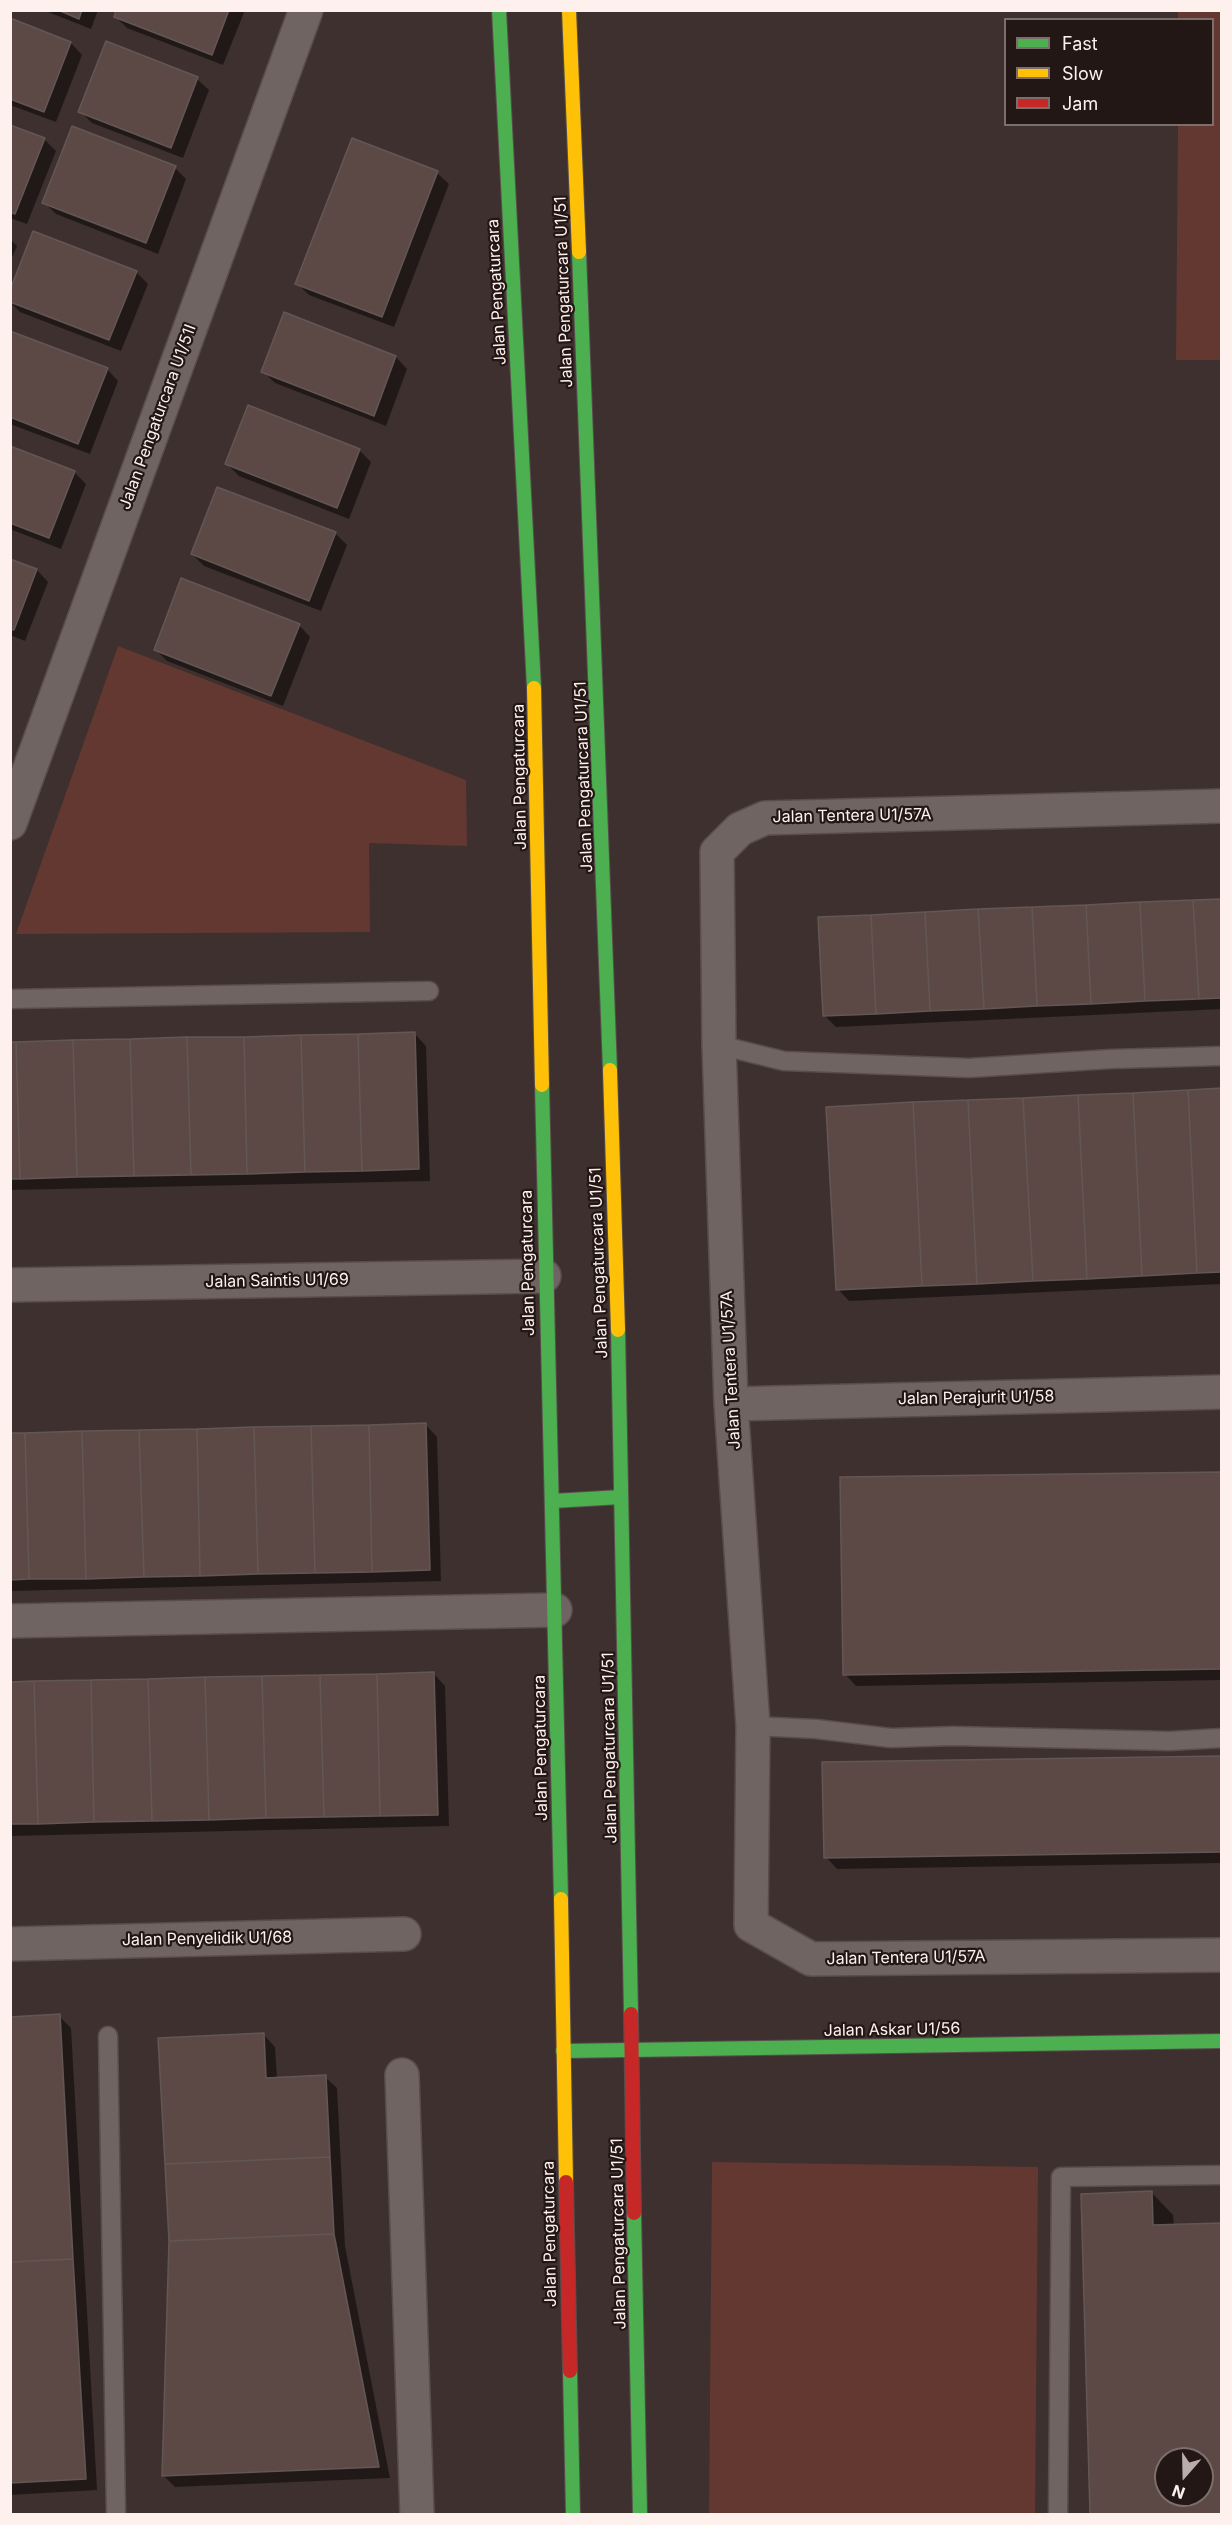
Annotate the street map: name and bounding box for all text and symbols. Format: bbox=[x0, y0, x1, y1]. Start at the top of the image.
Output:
legend bbox=[1004, 18, 1214, 126]
text: Fast bbox=[1062, 33, 1098, 54]
text: Slow bbox=[1062, 63, 1103, 84]
text: Jam bbox=[1062, 93, 1098, 114]
street label: Jalan Pengaturcara U1/51 bbox=[551, 196, 577, 388]
street label: Jalan Pengaturcara bbox=[484, 218, 510, 366]
street label: Jalan Pengaturcara U1/51I bbox=[116, 322, 200, 512]
street label: Jalan Pengaturcara U1/51 bbox=[571, 681, 597, 873]
street label: Jalan Pengaturcara bbox=[509, 704, 531, 850]
street label: Jalan Tentera U1/57A bbox=[772, 805, 932, 827]
street label: Jalan Pengaturcara U1/51 bbox=[586, 1167, 612, 1359]
street label: Jalan Pengaturcara bbox=[517, 1190, 539, 1336]
street label: Jalan Saintis U1/69 bbox=[205, 1270, 349, 1292]
street label: Jalan Tentera U1/57A bbox=[717, 1290, 745, 1450]
street label: Jalan Perajurit U1/58 bbox=[898, 1387, 1054, 1409]
street label: Jalan Pengaturcara U1/51 bbox=[599, 1652, 621, 1844]
street label: Jalan Pengaturcara bbox=[530, 1675, 552, 1821]
street label: Jalan Penyelidik U1/68 bbox=[122, 1928, 292, 1950]
street label: Jalan Tentera U1/57A bbox=[826, 1947, 986, 1969]
street label: Jalan Askar U1/56 bbox=[824, 2019, 960, 2041]
street label: Jalan Pengaturcara U1/51 bbox=[608, 2138, 630, 2330]
street label: Jalan Pengaturcara bbox=[539, 2161, 561, 2307]
north arrow bbox=[1154, 2447, 1214, 2507]
text: N bbox=[1169, 2481, 1188, 2504]

